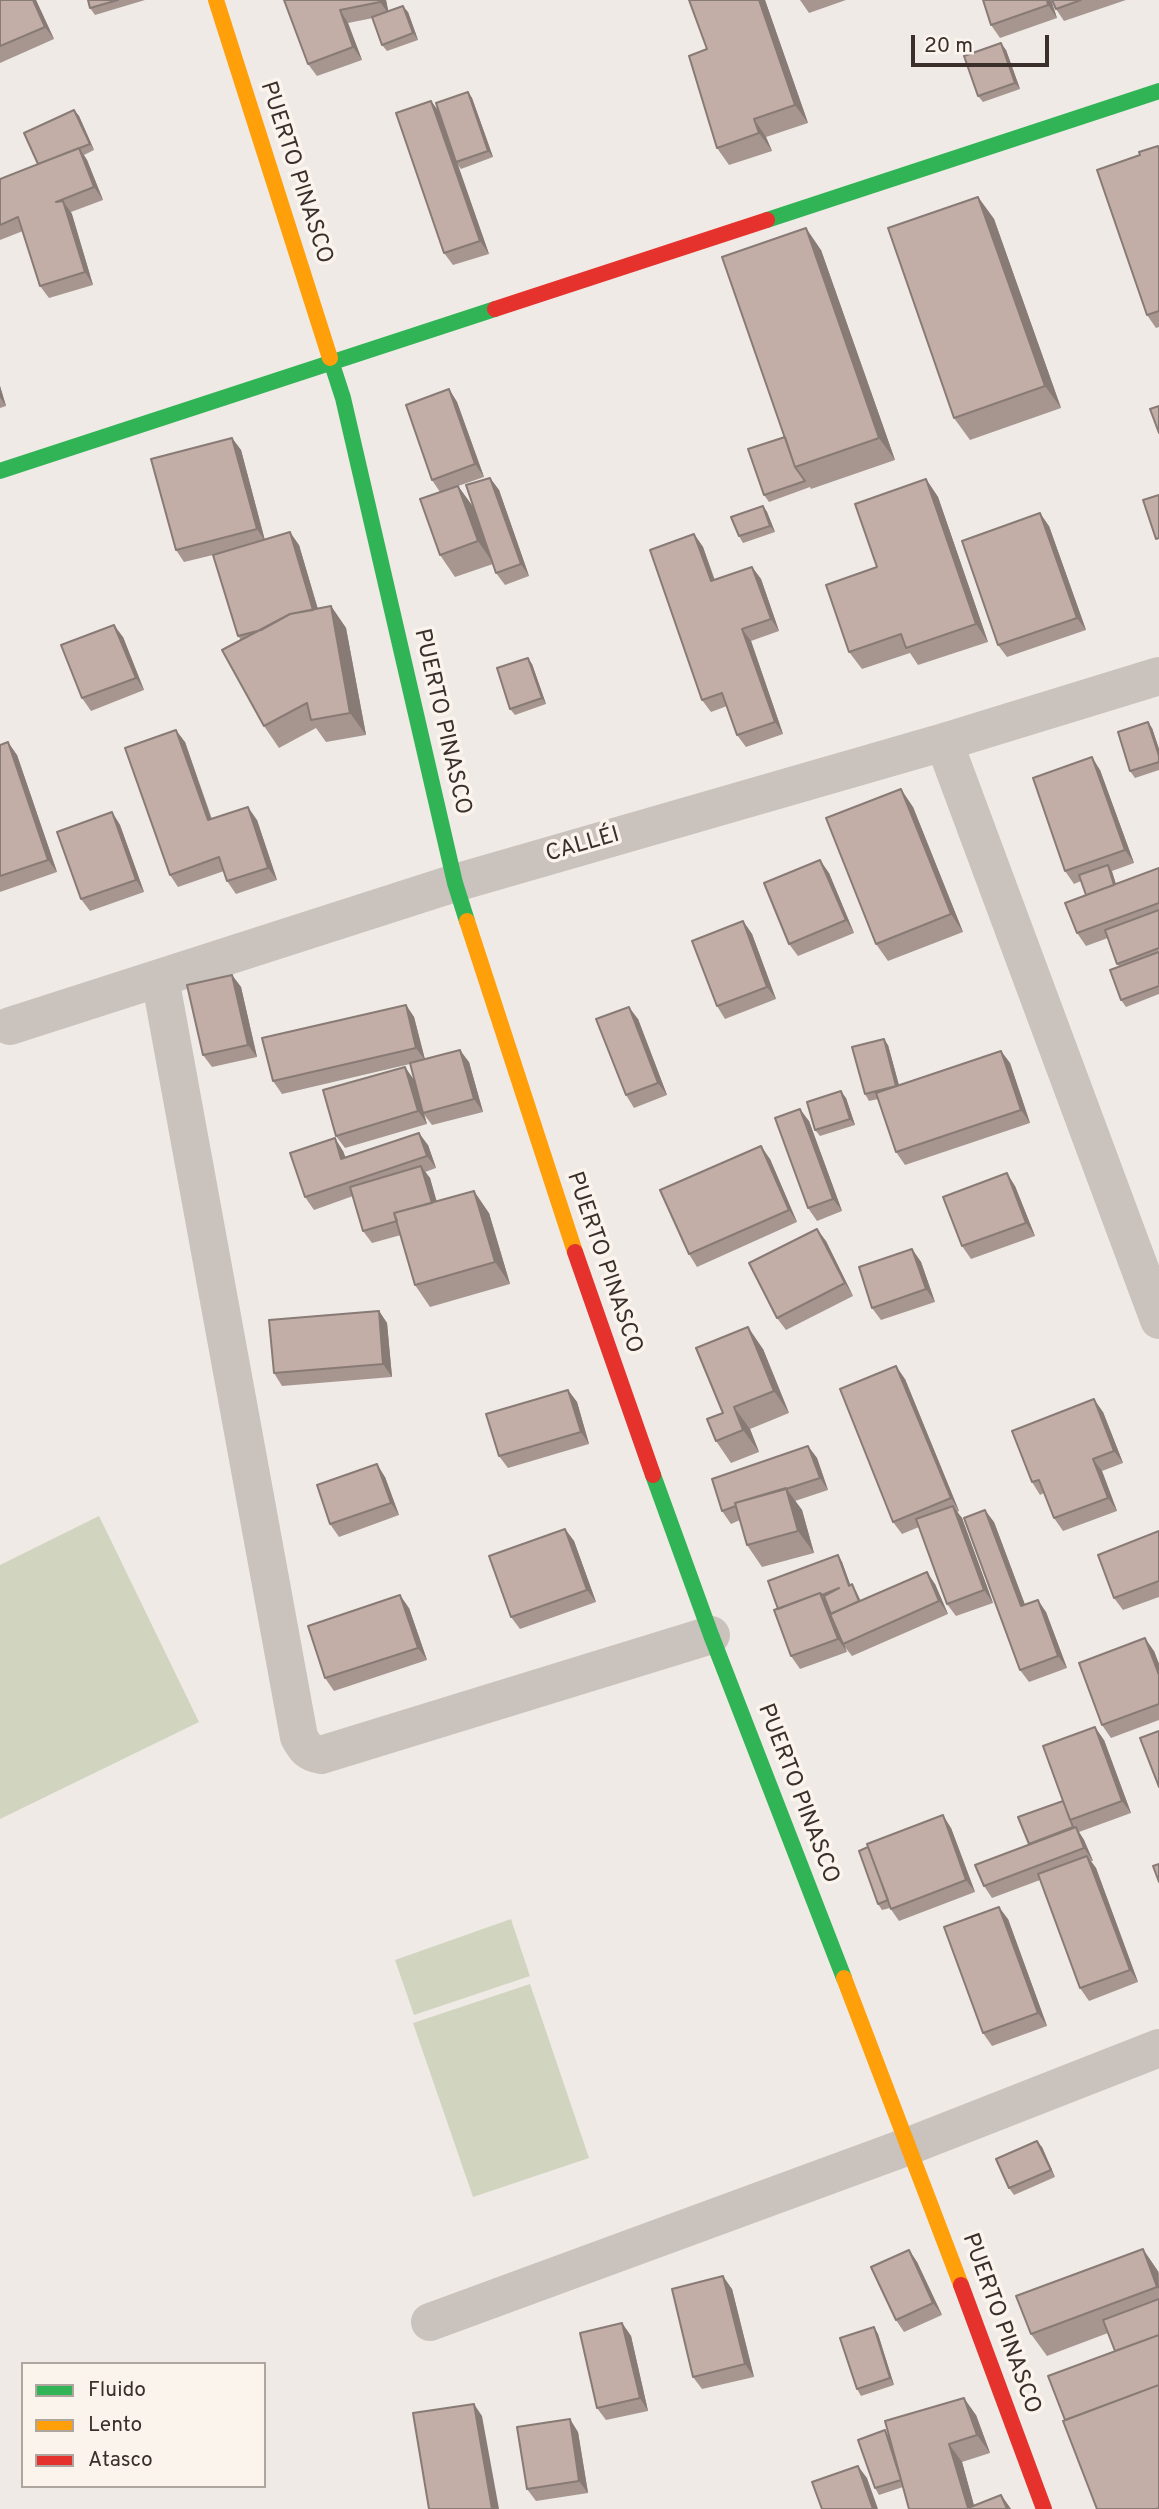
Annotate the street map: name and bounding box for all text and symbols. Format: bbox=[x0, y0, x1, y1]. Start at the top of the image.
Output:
scale bar bbox=[914, 21, 1052, 65]
text: 20 m bbox=[924, 33, 973, 60]
street label: PUERTO PINASCO bbox=[253, 78, 337, 268]
street label: PUERTO PINASCO bbox=[406, 626, 476, 818]
street label: CALLE´I bbox=[543, 822, 623, 870]
street label: PUERTO PINASCO bbox=[559, 1169, 647, 1357]
street label: PUERTO PINASCO bbox=[750, 1700, 844, 1888]
street label: PUERTO PINASCO bbox=[955, 2230, 1045, 2418]
legend bbox=[21, 2362, 266, 2488]
text: Fluido bbox=[88, 2377, 146, 2404]
text: Lento bbox=[88, 2412, 142, 2439]
text: Atasco bbox=[88, 2447, 153, 2474]

